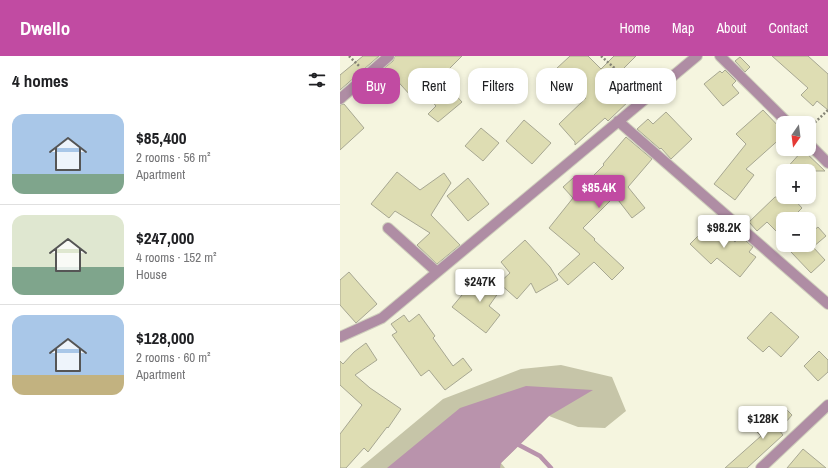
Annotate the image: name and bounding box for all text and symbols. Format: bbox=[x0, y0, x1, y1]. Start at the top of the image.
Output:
text: Dwello bbox=[20, 15, 70, 41]
text: Home bbox=[619, 19, 650, 37]
text: Map bbox=[672, 19, 694, 37]
text: About bbox=[716, 19, 746, 37]
text: Contact bbox=[768, 19, 808, 37]
chip: Buy bbox=[352, 68, 400, 104]
chip: Rent bbox=[408, 68, 460, 104]
chip: Filters bbox=[468, 68, 528, 104]
chip: New bbox=[536, 68, 587, 104]
chip: Apartment bbox=[595, 68, 676, 104]
text: 4 homes bbox=[12, 69, 69, 92]
icon: filters bbox=[306, 69, 328, 91]
north arrow bbox=[776, 116, 816, 156]
map controls bbox=[776, 116, 816, 252]
text: $85,400 bbox=[136, 126, 186, 149]
icon: home bbox=[44, 130, 92, 178]
text: 2 rooms · 56 m² bbox=[136, 149, 211, 166]
button: + bbox=[776, 164, 816, 204]
text: Apartment bbox=[136, 166, 185, 183]
pin: $85.4K bbox=[566, 175, 632, 209]
text: $85.4K bbox=[582, 179, 616, 196]
button: − bbox=[776, 212, 816, 252]
pin: $98.2K bbox=[691, 215, 757, 249]
text: $98.2K bbox=[707, 219, 741, 236]
text: $247,000 bbox=[136, 226, 194, 249]
icon: home bbox=[44, 231, 92, 279]
text: 4 rooms · 152 m² bbox=[136, 249, 217, 266]
text: House bbox=[136, 266, 167, 283]
pin: $247K bbox=[452, 269, 508, 303]
text: $247K bbox=[464, 273, 496, 290]
text: $128,000 bbox=[136, 326, 194, 349]
icon: home bbox=[44, 331, 92, 379]
text: 2 rooms · 60 m² bbox=[136, 349, 211, 366]
text: Apartment bbox=[136, 366, 185, 383]
pin: $128K bbox=[735, 406, 791, 440]
text: $128K bbox=[747, 410, 779, 427]

